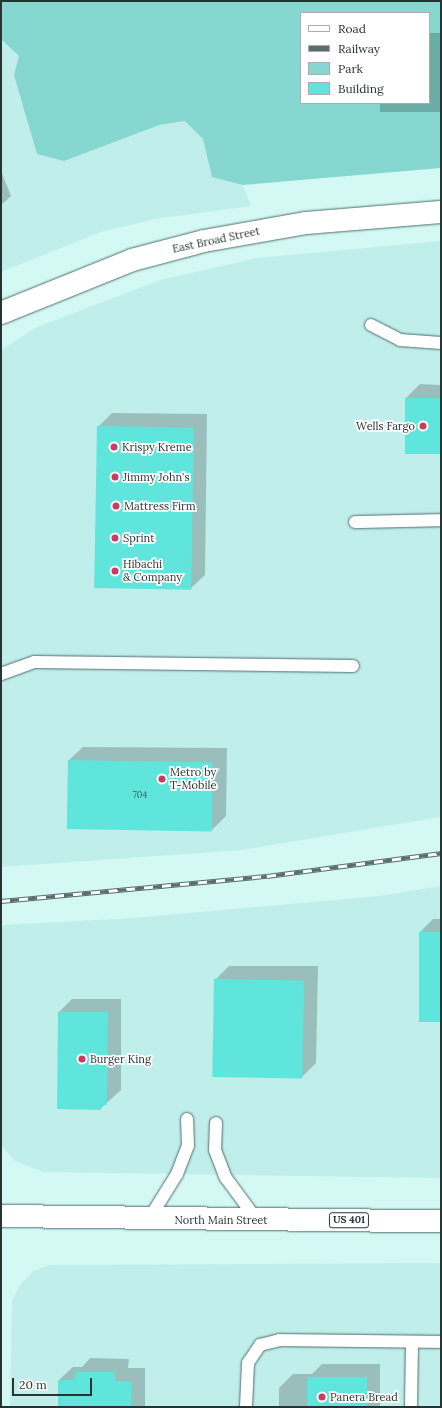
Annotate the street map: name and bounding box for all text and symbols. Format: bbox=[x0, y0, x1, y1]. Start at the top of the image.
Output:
legend bbox=[300, 12, 430, 104]
text: Road bbox=[338, 21, 366, 36]
text: Railway bbox=[338, 41, 380, 56]
text: Park bbox=[338, 61, 363, 76]
text: Building bbox=[338, 81, 384, 96]
street label: East Broad Street bbox=[171, 224, 261, 256]
place label: Wells Fargo bbox=[356, 419, 415, 433]
marker: Wells Fargo bbox=[418, 421, 428, 431]
place label: Krispy Kreme bbox=[122, 440, 192, 454]
marker: Krispy Kreme bbox=[109, 442, 119, 452]
place label: Jimmy John's bbox=[123, 470, 189, 484]
marker: Jimmy John's bbox=[110, 472, 120, 482]
place label: Mattress Firm bbox=[124, 499, 196, 513]
marker: Mattress Firm bbox=[111, 501, 121, 511]
place label: Sprint bbox=[123, 531, 154, 545]
marker: Sprint bbox=[110, 533, 120, 543]
place label: Hibachi & Company bbox=[123, 558, 182, 584]
marker: Hibachi & Company bbox=[110, 566, 120, 576]
place label: Metro by T-Mobile bbox=[170, 766, 216, 792]
marker: Metro by T-Mobile bbox=[157, 774, 167, 784]
house number: 704 bbox=[133, 790, 147, 800]
place label: Burger King bbox=[90, 1052, 151, 1066]
marker: Burger King bbox=[77, 1054, 87, 1064]
road number: US 401 bbox=[328, 1212, 370, 1228]
street label: North Main Street bbox=[175, 1213, 267, 1227]
scale bar bbox=[14, 1370, 94, 1396]
text: 20 m bbox=[19, 1377, 47, 1392]
place label: Panera Bread bbox=[330, 1390, 398, 1404]
marker: Panera Bread bbox=[317, 1392, 327, 1402]

